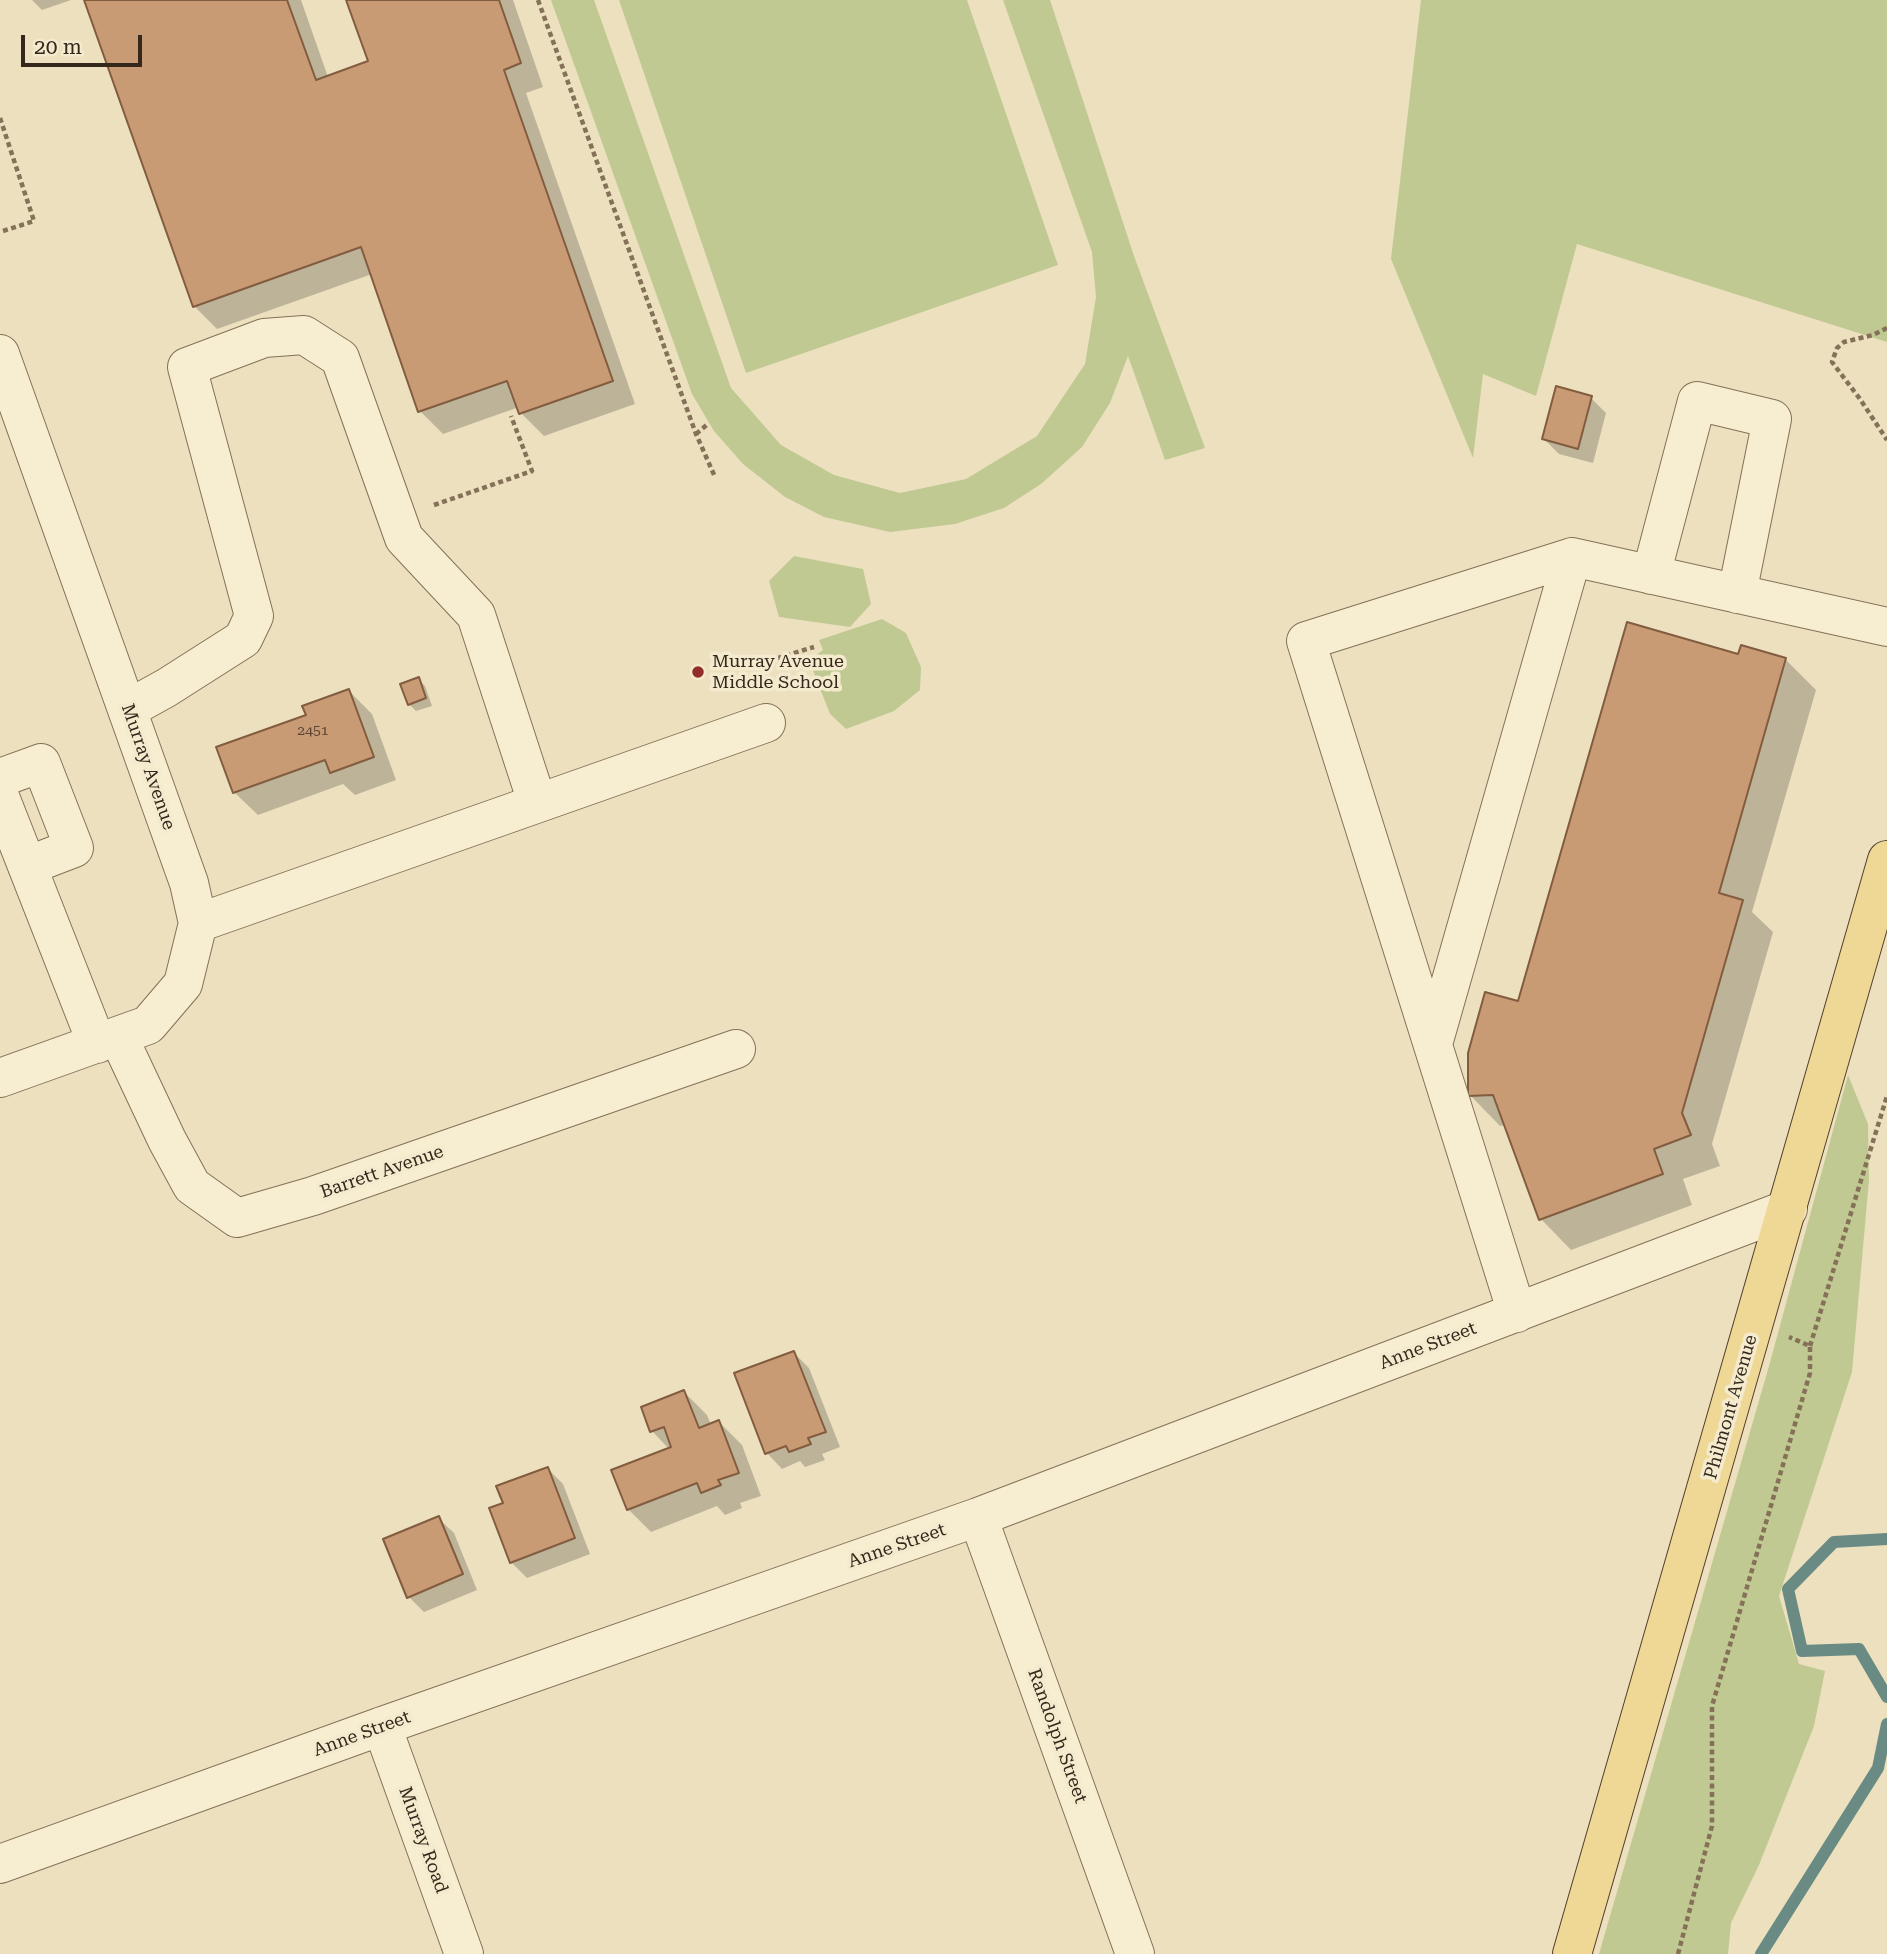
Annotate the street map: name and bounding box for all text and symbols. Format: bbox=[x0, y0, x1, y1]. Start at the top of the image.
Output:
scale bar bbox=[24, 21, 145, 65]
text: 20 m bbox=[34, 35, 82, 59]
place label: Murray Avenue Middle School bbox=[712, 651, 844, 694]
marker: Murray Avenue Middle School bbox=[690, 664, 706, 680]
street label: Murray Avenue bbox=[116, 701, 180, 833]
house number: 2451 bbox=[297, 723, 329, 739]
street label: Barrett Avenue bbox=[318, 1141, 446, 1203]
street label: Anne Street bbox=[1377, 1318, 1479, 1374]
street label: Philmont Avenue bbox=[1700, 1332, 1762, 1482]
street label: Anne Street bbox=[845, 1519, 949, 1573]
street label: Randolph Street bbox=[1023, 1666, 1091, 1806]
street label: Anne Street bbox=[310, 1706, 414, 1762]
street label: Murray Road bbox=[394, 1784, 452, 1896]

